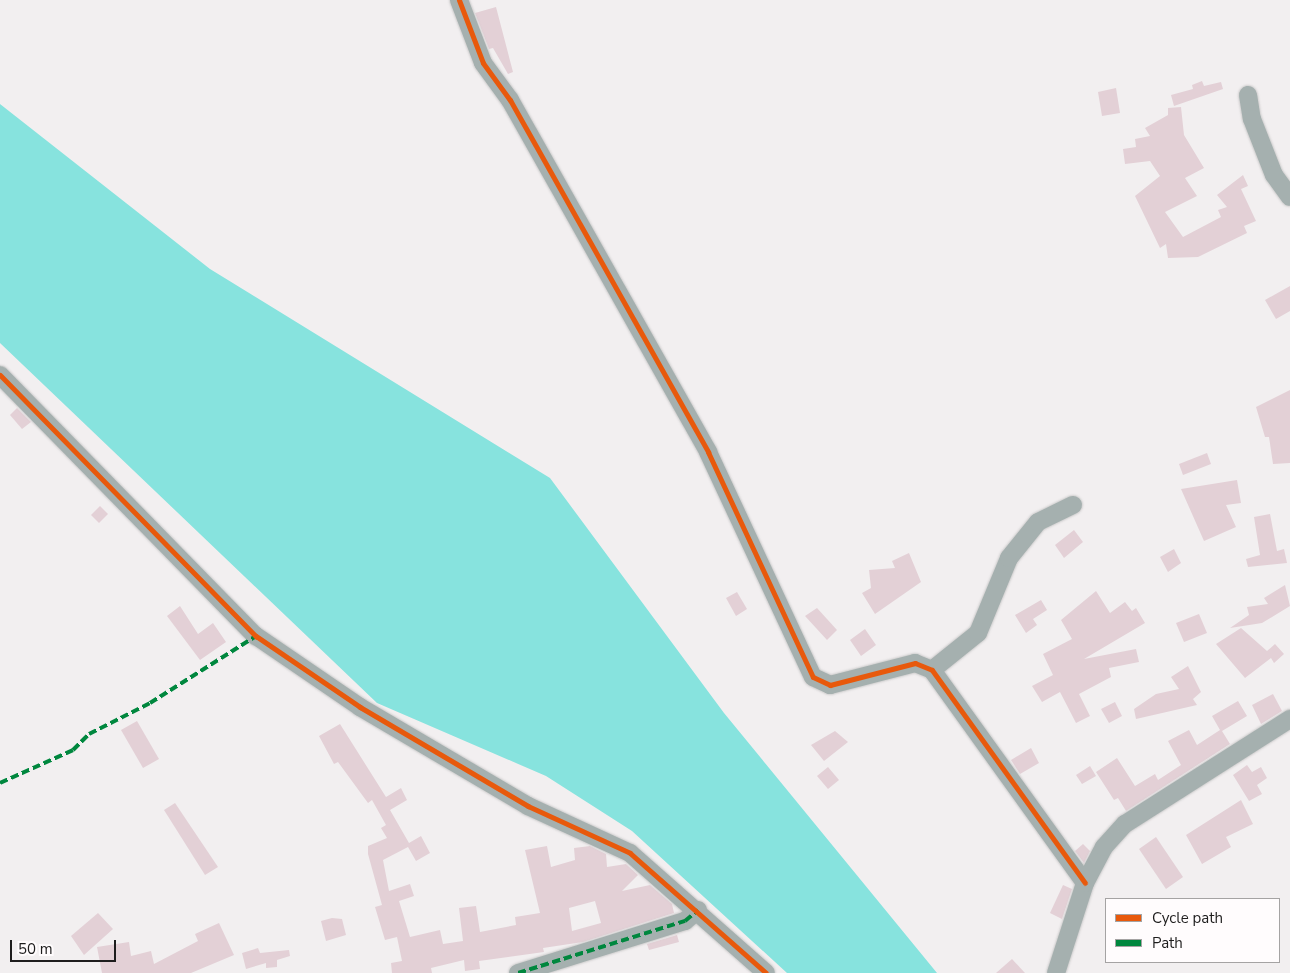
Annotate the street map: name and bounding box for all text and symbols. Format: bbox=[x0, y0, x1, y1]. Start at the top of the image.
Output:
legend bbox=[1105, 898, 1280, 963]
text: Cycle path bbox=[1152, 908, 1223, 928]
scale bar bbox=[12, 930, 119, 962]
text: Path bbox=[1152, 933, 1183, 953]
text: 50 m bbox=[18, 939, 53, 959]

